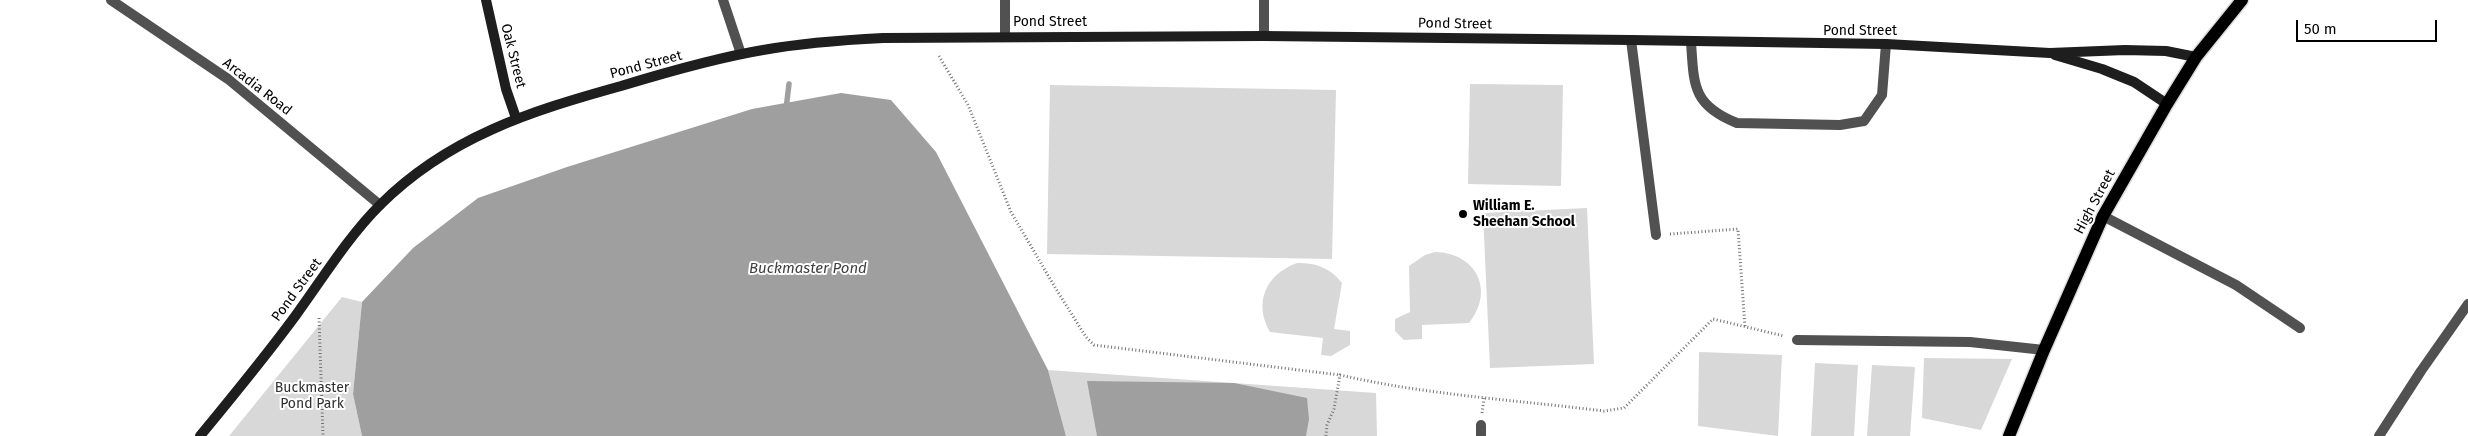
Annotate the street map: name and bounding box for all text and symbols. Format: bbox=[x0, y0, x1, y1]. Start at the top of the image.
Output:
scale bar bbox=[2298, 10, 2439, 42]
street label: Pond Street bbox=[1013, 14, 1087, 30]
street label: Pond Street bbox=[1418, 15, 1492, 33]
text: 50 m bbox=[2304, 20, 2337, 38]
street label: Oak Street bbox=[497, 22, 529, 90]
street label: Pond Street bbox=[1823, 23, 1897, 39]
street label: Pond Street bbox=[608, 47, 684, 83]
street label: Arcadia Road bbox=[219, 55, 295, 119]
street label: High Street bbox=[2071, 167, 2119, 237]
place label: William E. Sheehan School bbox=[1473, 198, 1575, 230]
marker: William E. Sheehan School bbox=[1457, 208, 1469, 220]
street label: Pond Street bbox=[268, 255, 326, 325]
water label: Buckmaster Pond bbox=[749, 260, 867, 278]
park label: Buckmaster Pond Park bbox=[275, 380, 349, 412]

